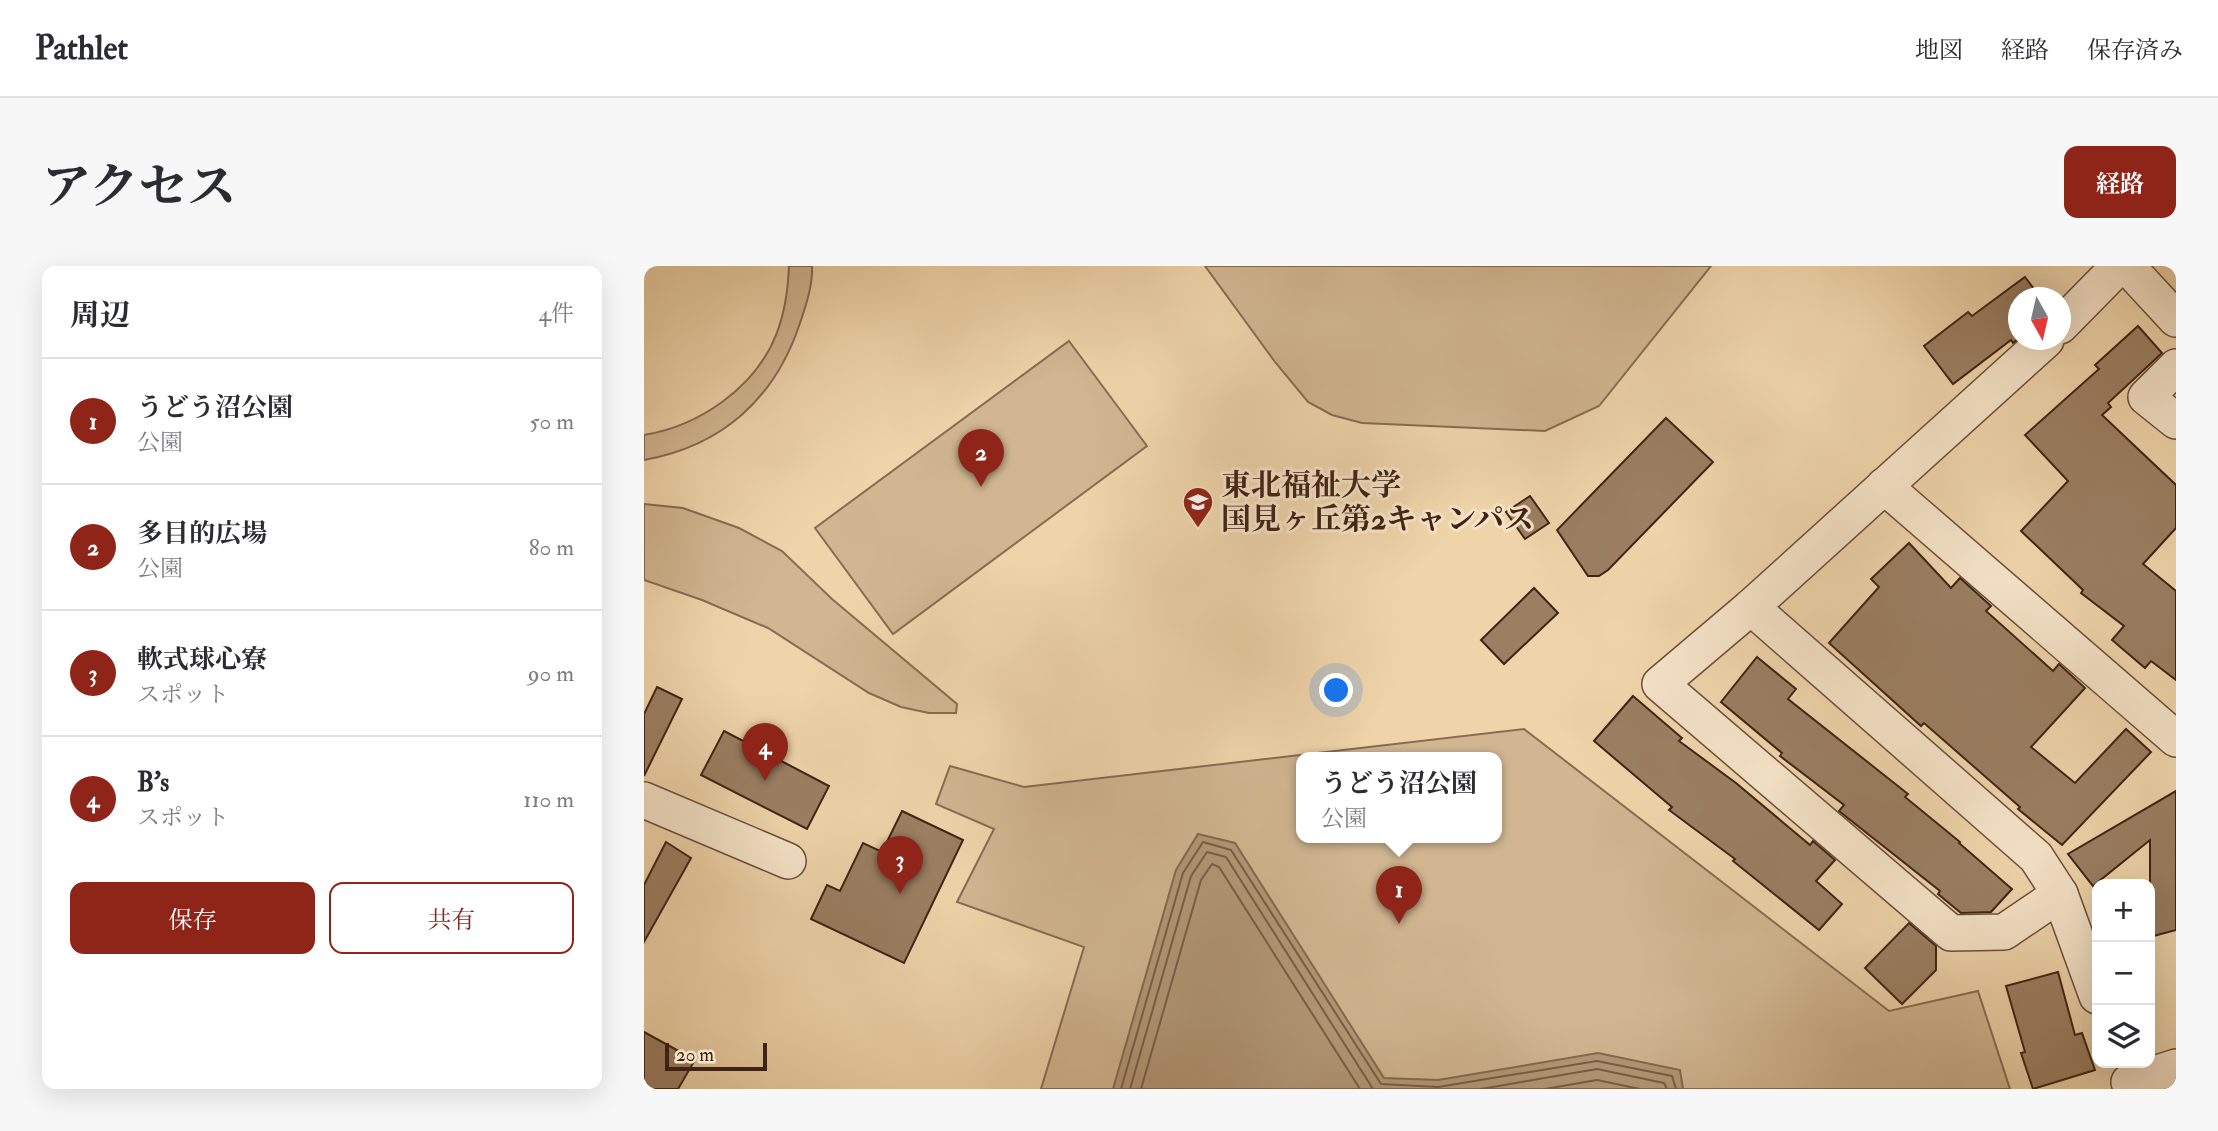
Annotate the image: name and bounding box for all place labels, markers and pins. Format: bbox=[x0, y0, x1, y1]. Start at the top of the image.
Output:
pin: 2 bbox=[958, 429, 1004, 487]
place label: 東北福祉大学 国見ヶ丘第2キャンパス bbox=[1221, 467, 1534, 538]
school or university icon: 東北福祉大学 国見ヶ丘第2キャンパス bbox=[1181, 485, 1215, 529]
pin: 4 bbox=[742, 723, 788, 781]
pin: 3 bbox=[877, 836, 923, 894]
pin: 1 bbox=[1376, 866, 1422, 924]

